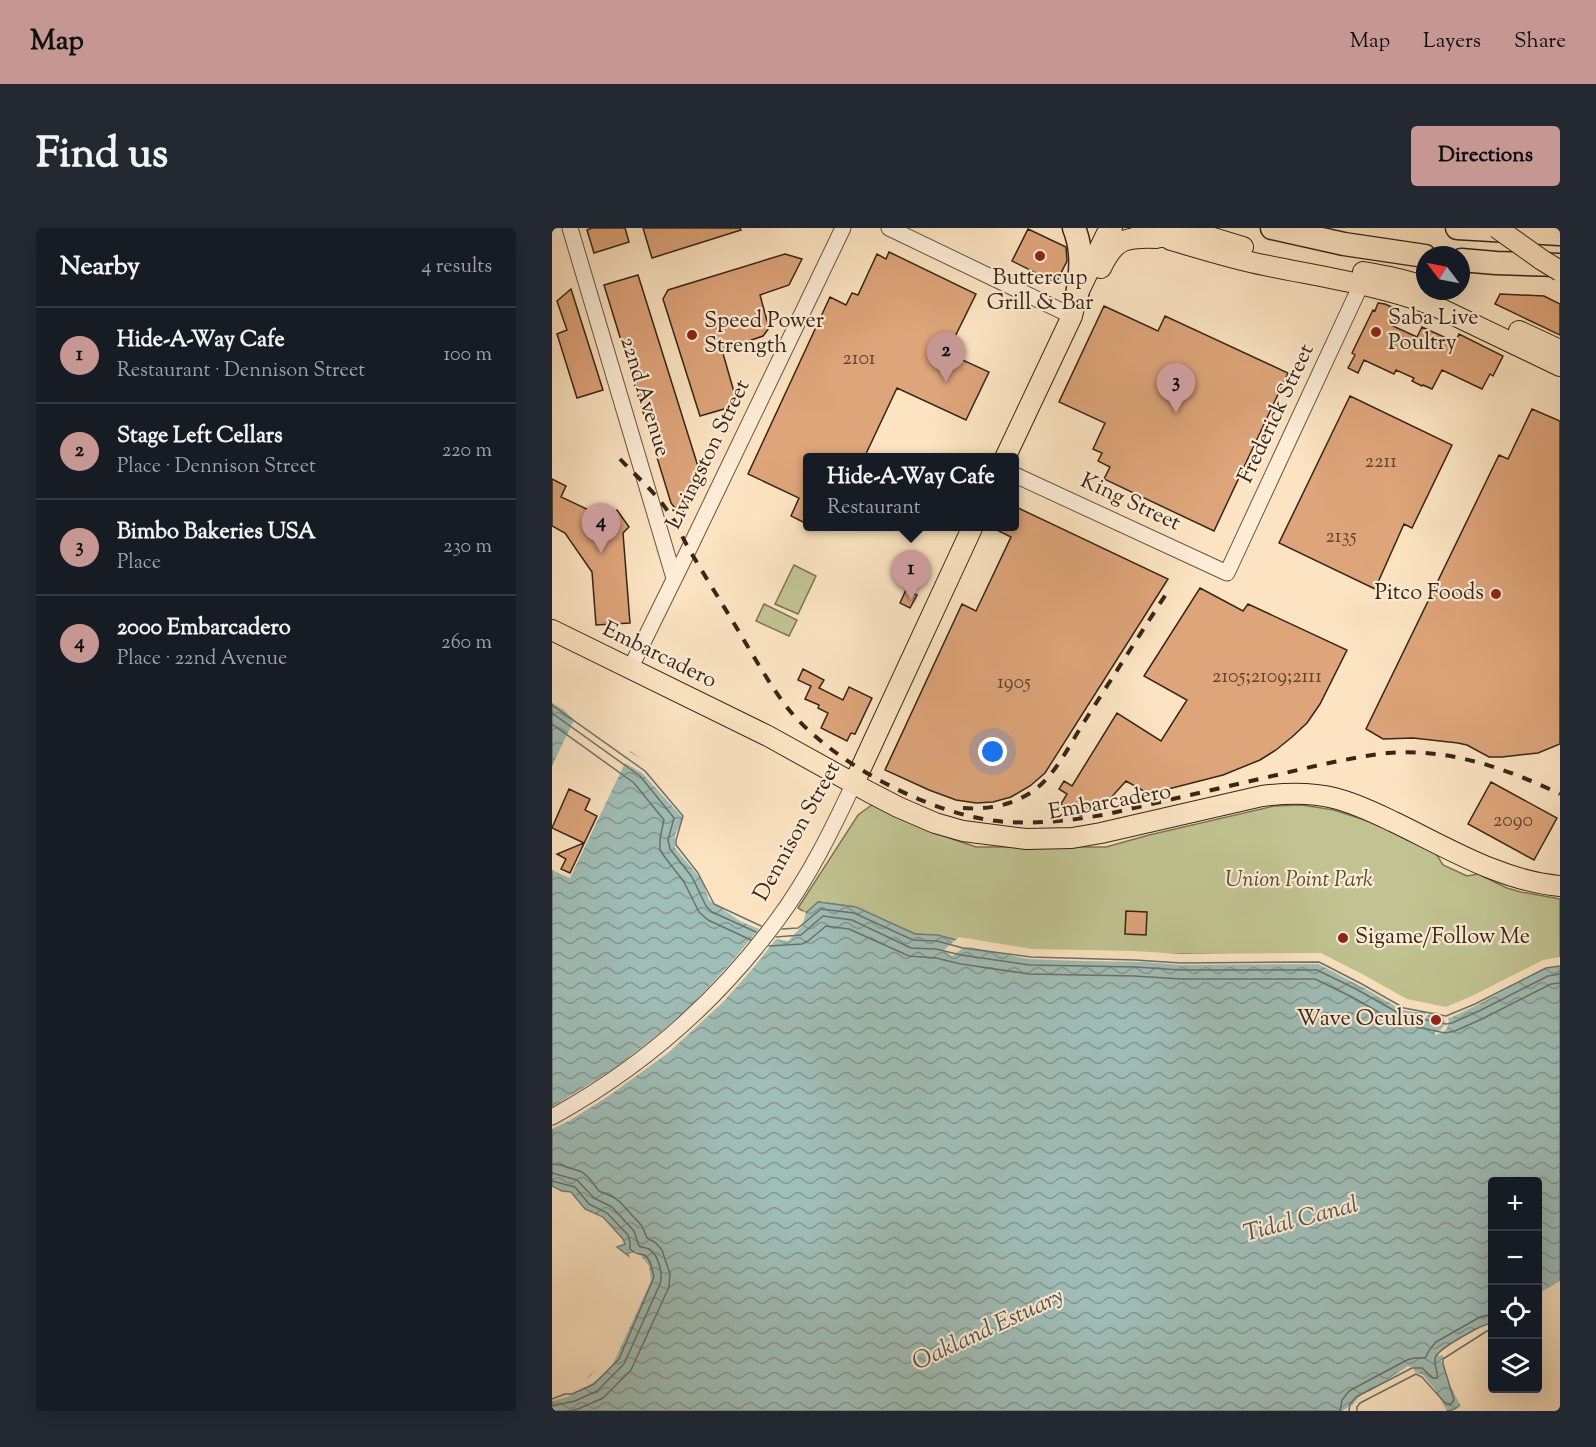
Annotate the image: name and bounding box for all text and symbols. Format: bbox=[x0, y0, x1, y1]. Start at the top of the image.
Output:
text: Map bbox=[30, 22, 84, 62]
text: Map bbox=[1350, 27, 1390, 57]
text: Layers bbox=[1423, 27, 1481, 57]
text: Share bbox=[1514, 27, 1566, 57]
text: Find us bbox=[36, 126, 168, 186]
button: Directions bbox=[1411, 126, 1560, 186]
north arrow bbox=[1416, 246, 1470, 300]
text: Nearby bbox=[60, 249, 140, 286]
marker: Buttercup Grill & Bar bbox=[1033, 249, 1047, 263]
text: 4 results bbox=[421, 253, 492, 282]
place label: Buttercup Grill & Bar bbox=[987, 263, 1093, 320]
place label: Saba Live Poultry bbox=[1388, 303, 1478, 360]
place label: Speed Power Strength bbox=[704, 306, 824, 363]
text: Hide-A-Way Cafe bbox=[117, 325, 285, 357]
marker: Saba Live Poultry bbox=[1369, 325, 1383, 339]
marker: Speed Power Strength bbox=[685, 328, 699, 342]
pin: 2 bbox=[926, 332, 966, 382]
street label: 22nd Avenue bbox=[611, 333, 677, 461]
street label: Frederick Street bbox=[1231, 339, 1324, 489]
text: 1 bbox=[76, 341, 83, 370]
text: 100 m bbox=[443, 341, 492, 370]
house number: 2101 bbox=[842, 345, 876, 374]
text: Restaurant · Dennison Street bbox=[117, 357, 365, 386]
pin: 3 bbox=[1156, 364, 1196, 413]
street label: Livingston Street bbox=[659, 374, 759, 535]
text: Stage Left Cellars bbox=[117, 421, 283, 453]
text: 2 bbox=[75, 437, 84, 466]
text: 220 m bbox=[442, 437, 492, 466]
house number: 2211 bbox=[1365, 448, 1397, 477]
text: Place · Dennison Street bbox=[117, 453, 316, 482]
popup bbox=[803, 453, 1019, 531]
text: Hide-A-Way Cafe bbox=[827, 462, 995, 494]
street label: King Street bbox=[1075, 466, 1186, 540]
text: Restaurant bbox=[827, 494, 921, 523]
pin: 4 bbox=[581, 504, 620, 553]
text: Bimbo Bakeries USA bbox=[117, 517, 316, 549]
house number: 2135 bbox=[1325, 523, 1357, 552]
text: 3 bbox=[75, 533, 84, 562]
text: 230 m bbox=[443, 533, 492, 562]
text: Place bbox=[117, 549, 161, 578]
pin: 1 bbox=[892, 550, 930, 600]
place label: Pitco Foods bbox=[1375, 578, 1484, 610]
marker: Pitco Foods bbox=[1489, 587, 1503, 601]
text: 2000 Embarcadero bbox=[117, 613, 291, 645]
street label: Embarcadero bbox=[596, 614, 722, 698]
text: 4 bbox=[74, 629, 85, 658]
text: 260 m bbox=[441, 629, 492, 658]
text: Place · 22nd Avenue bbox=[117, 645, 287, 674]
house number: 2105;2109;2111 bbox=[1212, 663, 1322, 692]
house number: 1905 bbox=[997, 669, 1031, 698]
your location bbox=[978, 737, 1007, 766]
street label: Dennison Street bbox=[746, 756, 850, 908]
street label: Embarcadero bbox=[1046, 776, 1174, 830]
house number: 2090 bbox=[1493, 807, 1533, 836]
park label: Union Point Park bbox=[1225, 865, 1373, 897]
place label: Sigame/Follow Me bbox=[1355, 922, 1530, 954]
marker: Sigame/Follow Me bbox=[1336, 931, 1350, 945]
place label: Wave Oculus bbox=[1297, 1004, 1424, 1036]
marker: Wave Oculus bbox=[1429, 1013, 1443, 1027]
map controls bbox=[1488, 1177, 1542, 1393]
button: + bbox=[1488, 1177, 1542, 1231]
water label: Tidal Canal bbox=[1240, 1188, 1362, 1252]
button: − bbox=[1488, 1231, 1542, 1285]
water label: Oakland Estuary bbox=[907, 1280, 1069, 1380]
button: locate bbox=[1488, 1285, 1542, 1339]
button: layers bbox=[1488, 1339, 1542, 1393]

